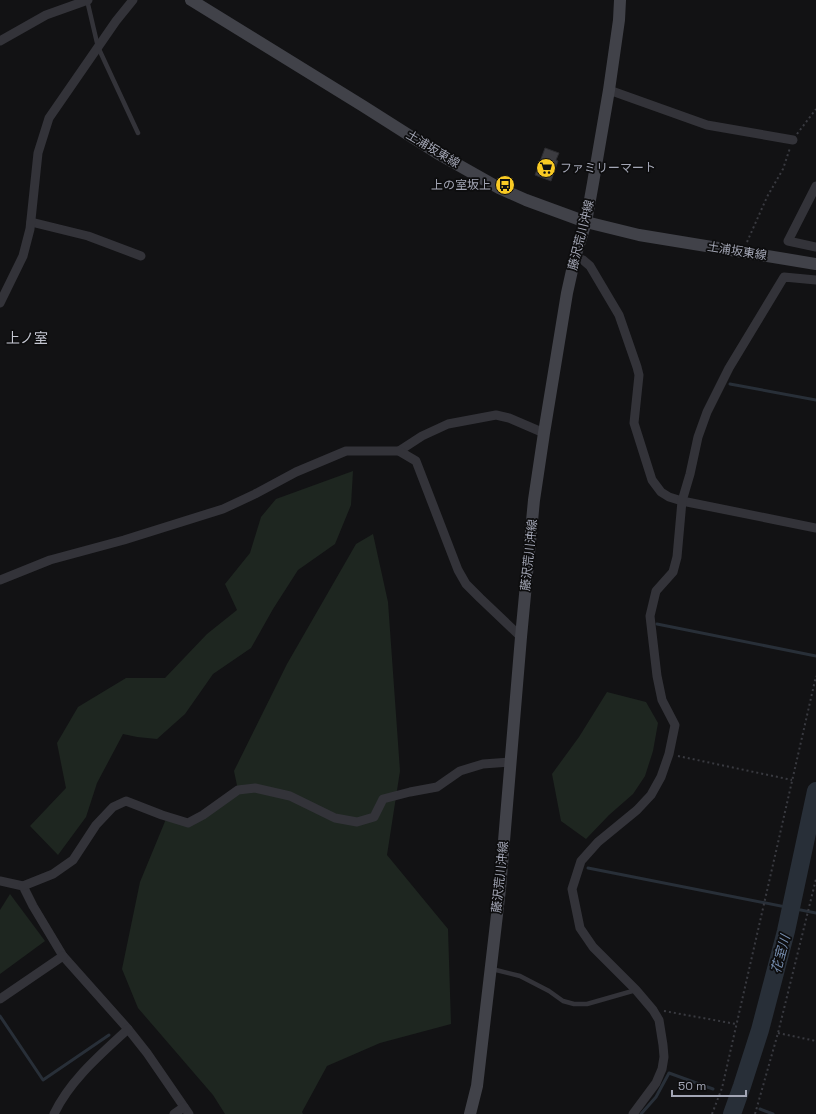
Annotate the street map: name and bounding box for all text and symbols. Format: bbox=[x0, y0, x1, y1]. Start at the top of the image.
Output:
street label: 土浦坂東線 bbox=[403, 127, 463, 171]
supermarket icon: ファミリーマート bbox=[535, 157, 557, 179]
place label: ファミリーマート bbox=[560, 160, 656, 176]
bus stop icon: 上の室坂上 bbox=[494, 174, 516, 196]
place label: 上の室坂上 bbox=[431, 177, 491, 193]
street label: 藤沢荒川沖線 bbox=[565, 198, 597, 272]
street label: 土浦坂東線 bbox=[706, 238, 768, 264]
district label: 上ノ室 bbox=[6, 329, 48, 347]
street label: 藤沢荒川沖線 bbox=[517, 518, 541, 592]
street label: 藤沢荒川沖線 bbox=[488, 840, 512, 914]
water label: 花室川 bbox=[767, 931, 794, 975]
scale bar bbox=[672, 1072, 746, 1098]
text: 50 m bbox=[678, 1078, 706, 1094]

